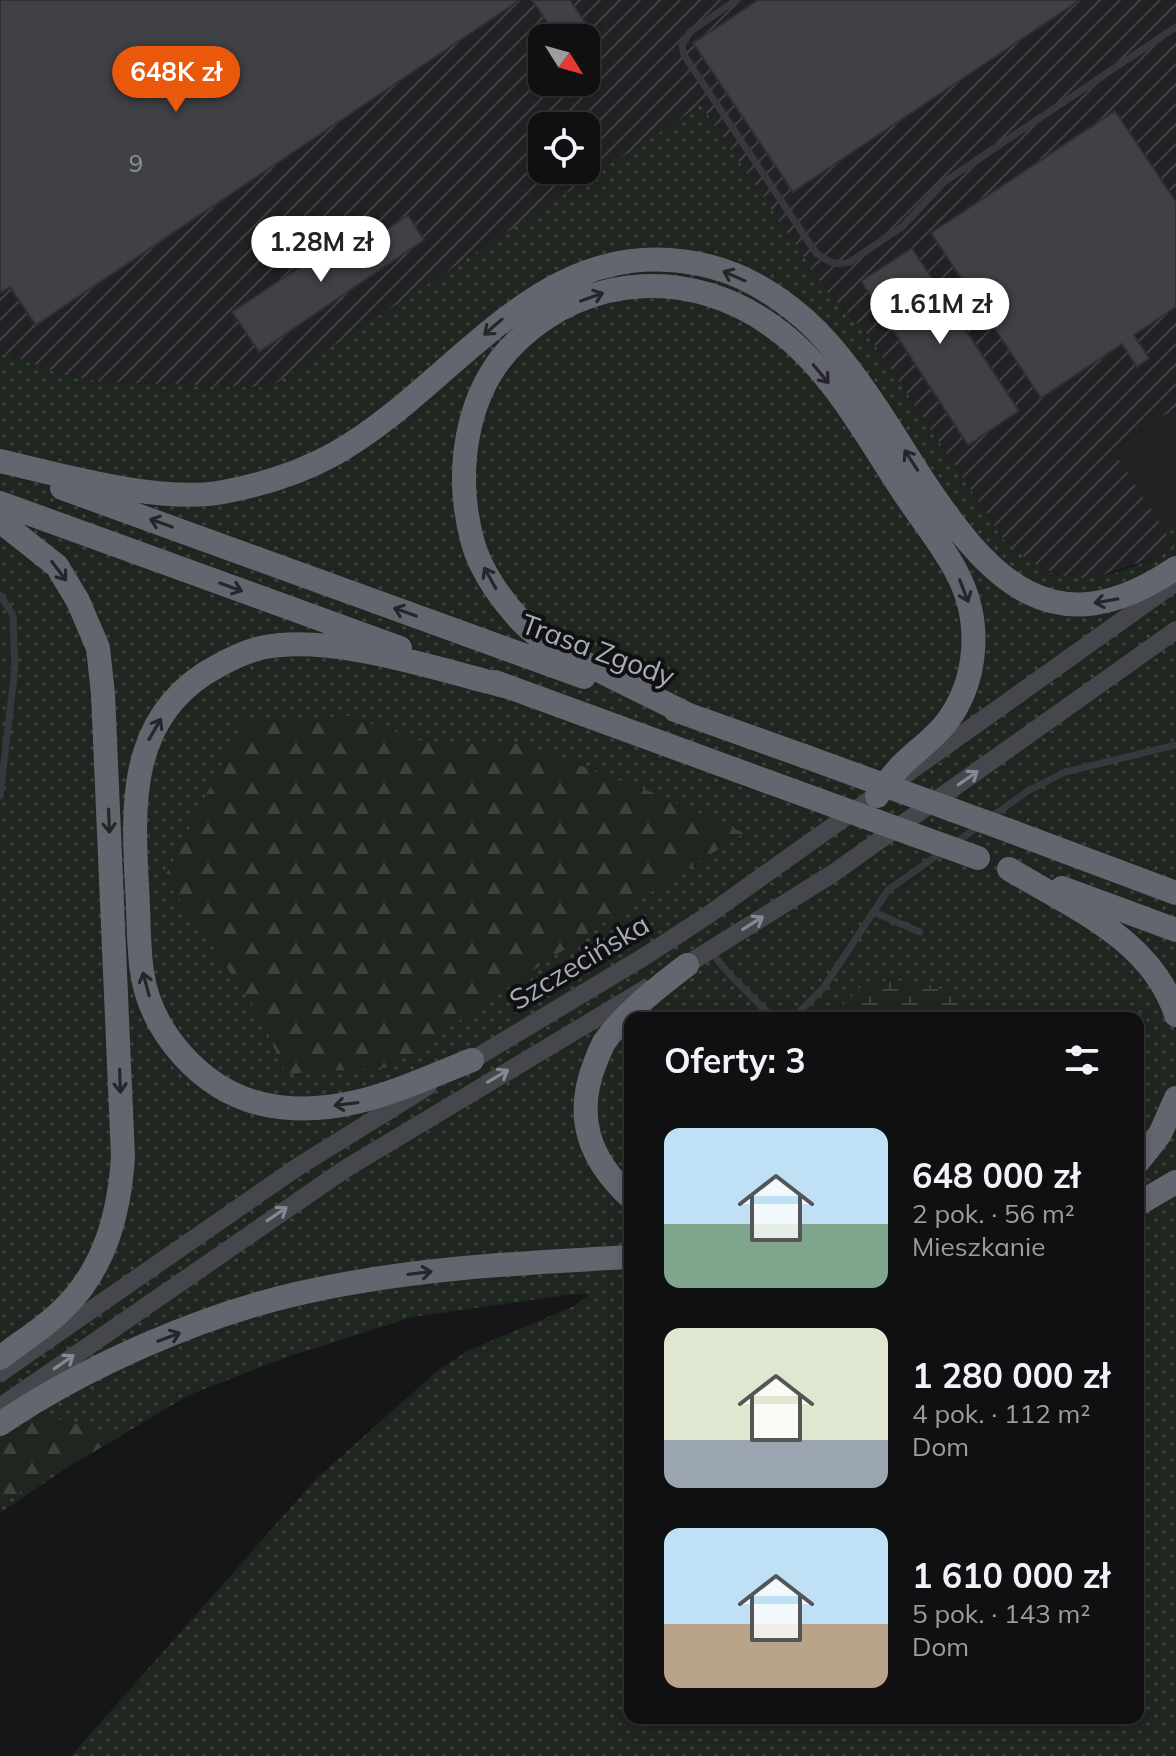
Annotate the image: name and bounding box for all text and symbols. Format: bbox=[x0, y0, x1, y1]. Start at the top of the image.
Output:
north arrow bbox=[528, 24, 600, 96]
map controls bbox=[528, 24, 600, 184]
pin: 648K zł bbox=[102, 46, 250, 114]
text: 648K zł bbox=[130, 55, 222, 88]
button: locate bbox=[528, 112, 600, 184]
house number: 9 bbox=[129, 148, 143, 178]
pin: 1.28M zł bbox=[238, 216, 404, 284]
text: 1.28M zł bbox=[269, 225, 373, 258]
one-way arrow bbox=[722, 268, 746, 283]
pin: 1.61M zł bbox=[857, 278, 1023, 346]
text: 1.61M zł bbox=[888, 287, 992, 320]
one-way arrow bbox=[579, 288, 604, 303]
one-way arrow bbox=[484, 317, 504, 335]
one-way arrow bbox=[812, 363, 830, 384]
one-way arrow bbox=[902, 450, 919, 472]
one-way arrow bbox=[149, 515, 173, 529]
one-way arrow bbox=[50, 560, 67, 581]
one-way arrow bbox=[482, 567, 498, 590]
one-way arrow bbox=[958, 578, 972, 602]
one-way arrow bbox=[218, 581, 243, 595]
one-way arrow bbox=[1094, 595, 1119, 610]
one-way arrow bbox=[393, 604, 418, 618]
street label: Trasa Zgody bbox=[517, 606, 680, 693]
one-way arrow bbox=[148, 717, 163, 741]
one-way arrow bbox=[957, 770, 979, 786]
one-way arrow bbox=[101, 807, 116, 834]
street label: Szczecińska bbox=[502, 906, 655, 1017]
one-way arrow bbox=[741, 915, 764, 931]
one-way arrow bbox=[137, 972, 152, 998]
icon: filters bbox=[1060, 1038, 1104, 1082]
text: Oferty: 3 bbox=[664, 1039, 806, 1082]
one-way arrow bbox=[113, 1067, 128, 1094]
one-way arrow bbox=[486, 1068, 509, 1084]
one-way arrow bbox=[334, 1097, 359, 1112]
text: 648 000 zł bbox=[912, 1154, 1080, 1197]
icon: home bbox=[728, 1160, 824, 1256]
text: 2 pok. · 56 m² bbox=[912, 1197, 1075, 1230]
one-way arrow bbox=[266, 1205, 288, 1222]
text: Mieszkanie bbox=[912, 1230, 1045, 1263]
one-way arrow bbox=[407, 1265, 432, 1280]
one-way arrow bbox=[156, 1329, 181, 1343]
one-way arrow bbox=[52, 1354, 74, 1370]
text: 1 280 000 zł bbox=[912, 1354, 1110, 1397]
icon: home bbox=[728, 1360, 824, 1456]
text: 4 pok. · 112 m² bbox=[912, 1397, 1090, 1430]
text: Dom bbox=[912, 1430, 969, 1463]
text: 1 610 000 zł bbox=[912, 1554, 1110, 1597]
icon: home bbox=[728, 1560, 824, 1656]
text: 5 pok. · 143 m² bbox=[912, 1597, 1090, 1630]
text: Dom bbox=[912, 1630, 969, 1663]

